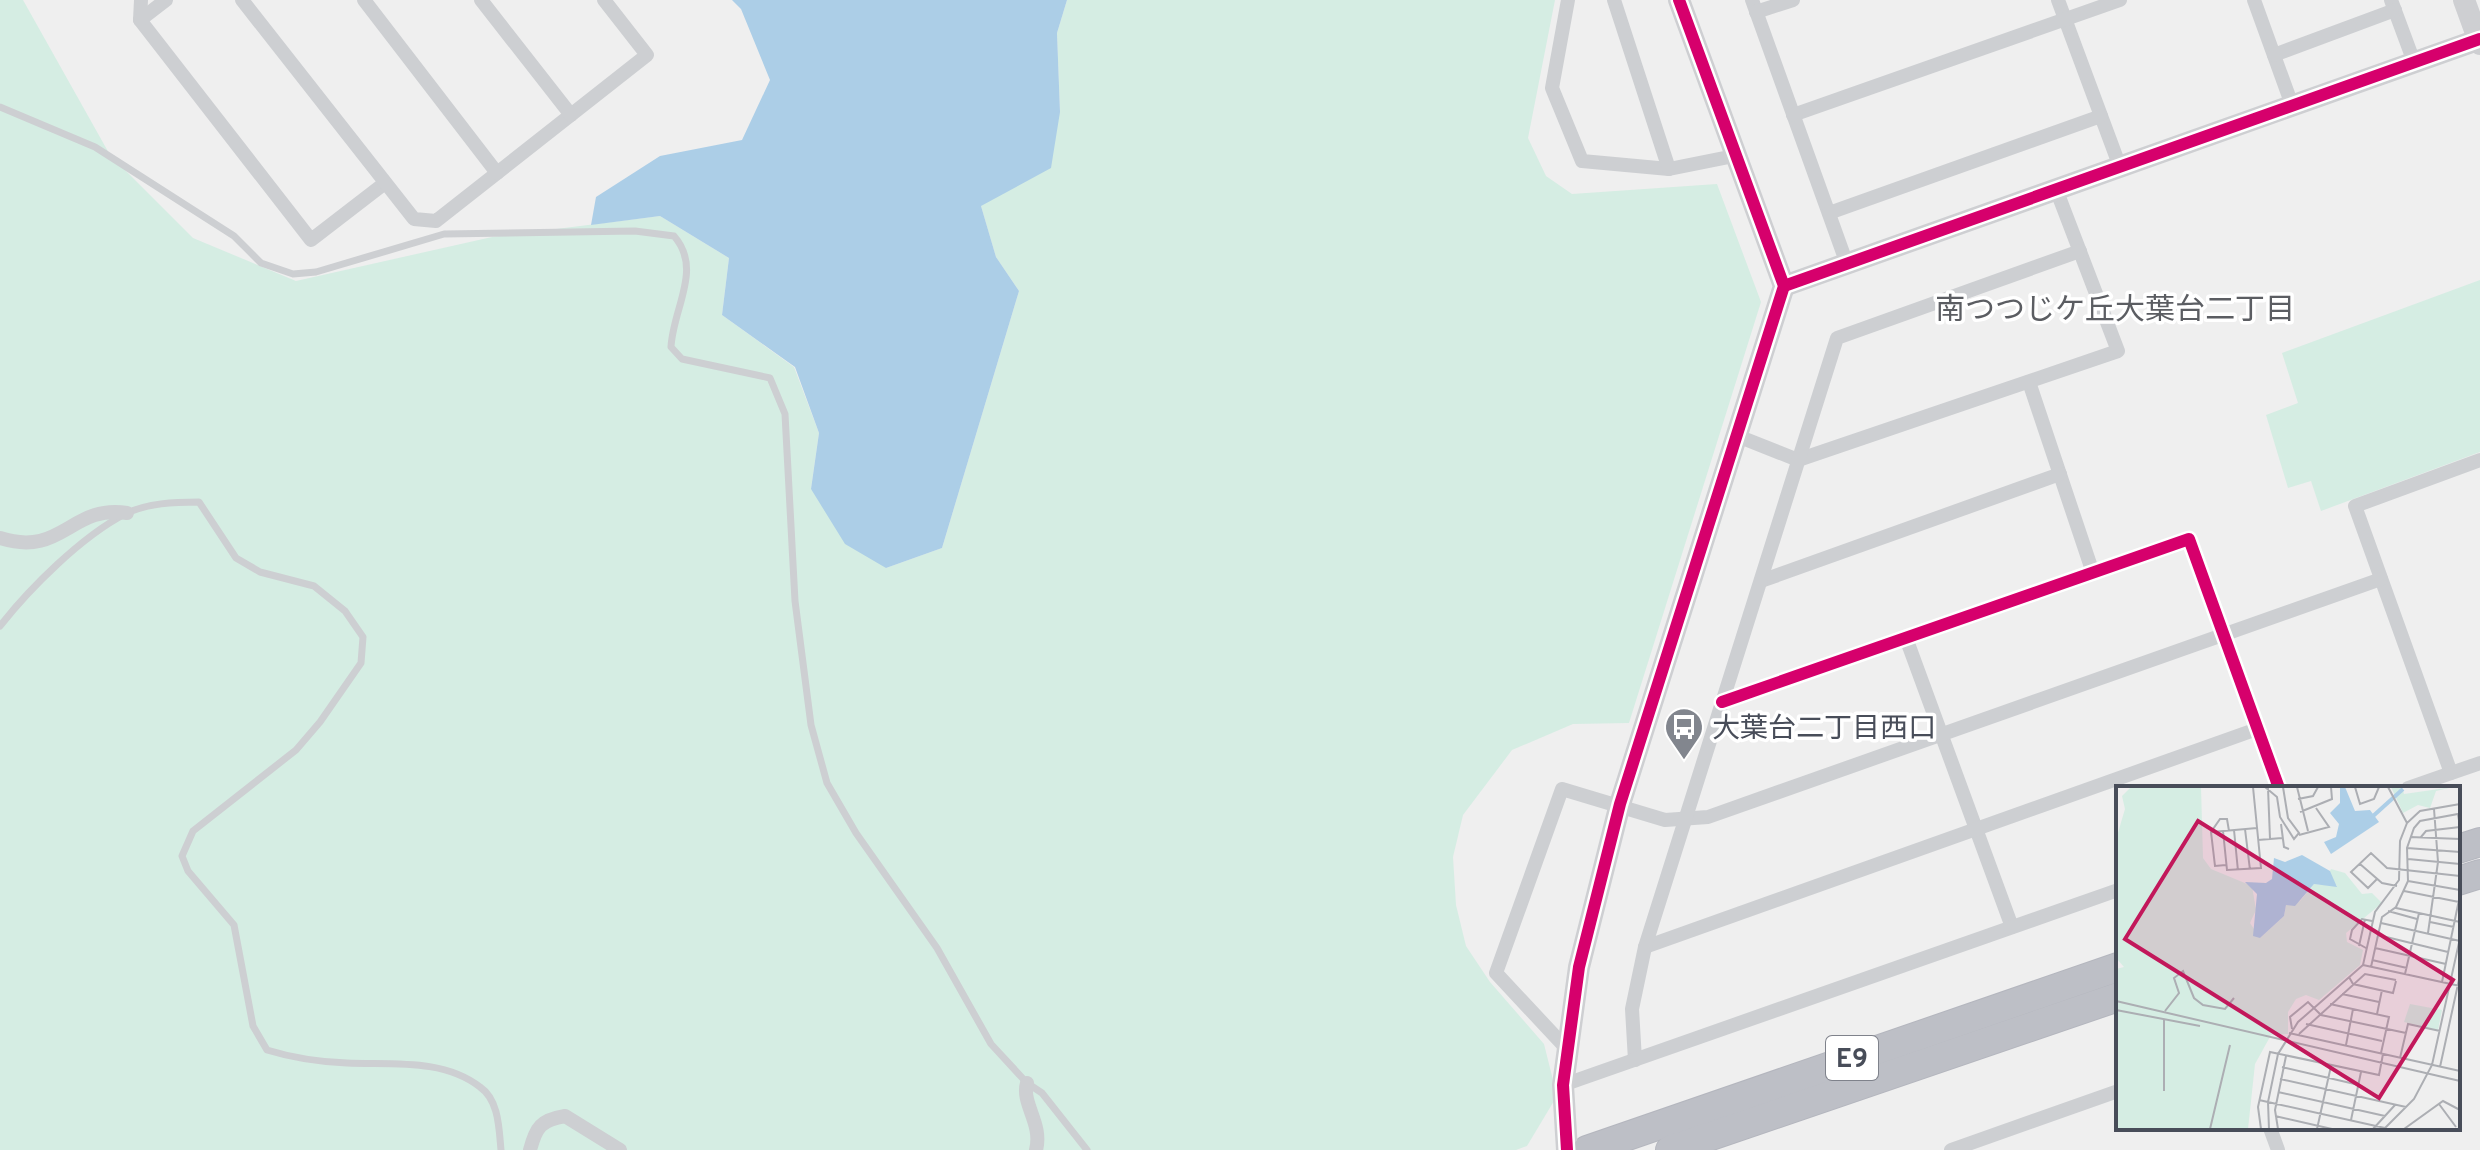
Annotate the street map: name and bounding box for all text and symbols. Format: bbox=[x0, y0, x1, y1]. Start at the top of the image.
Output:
district label: 南つつじケ丘大葉台二丁目 bbox=[1935, 293, 2295, 330]
bus stop icon: 大葉台二丁目西口 bbox=[1663, 706, 1705, 761]
place label: 大葉台二丁目西口 bbox=[1712, 712, 1936, 748]
inset map bbox=[2116, 786, 2460, 1130]
road number: E9 bbox=[1826, 1036, 1878, 1080]

